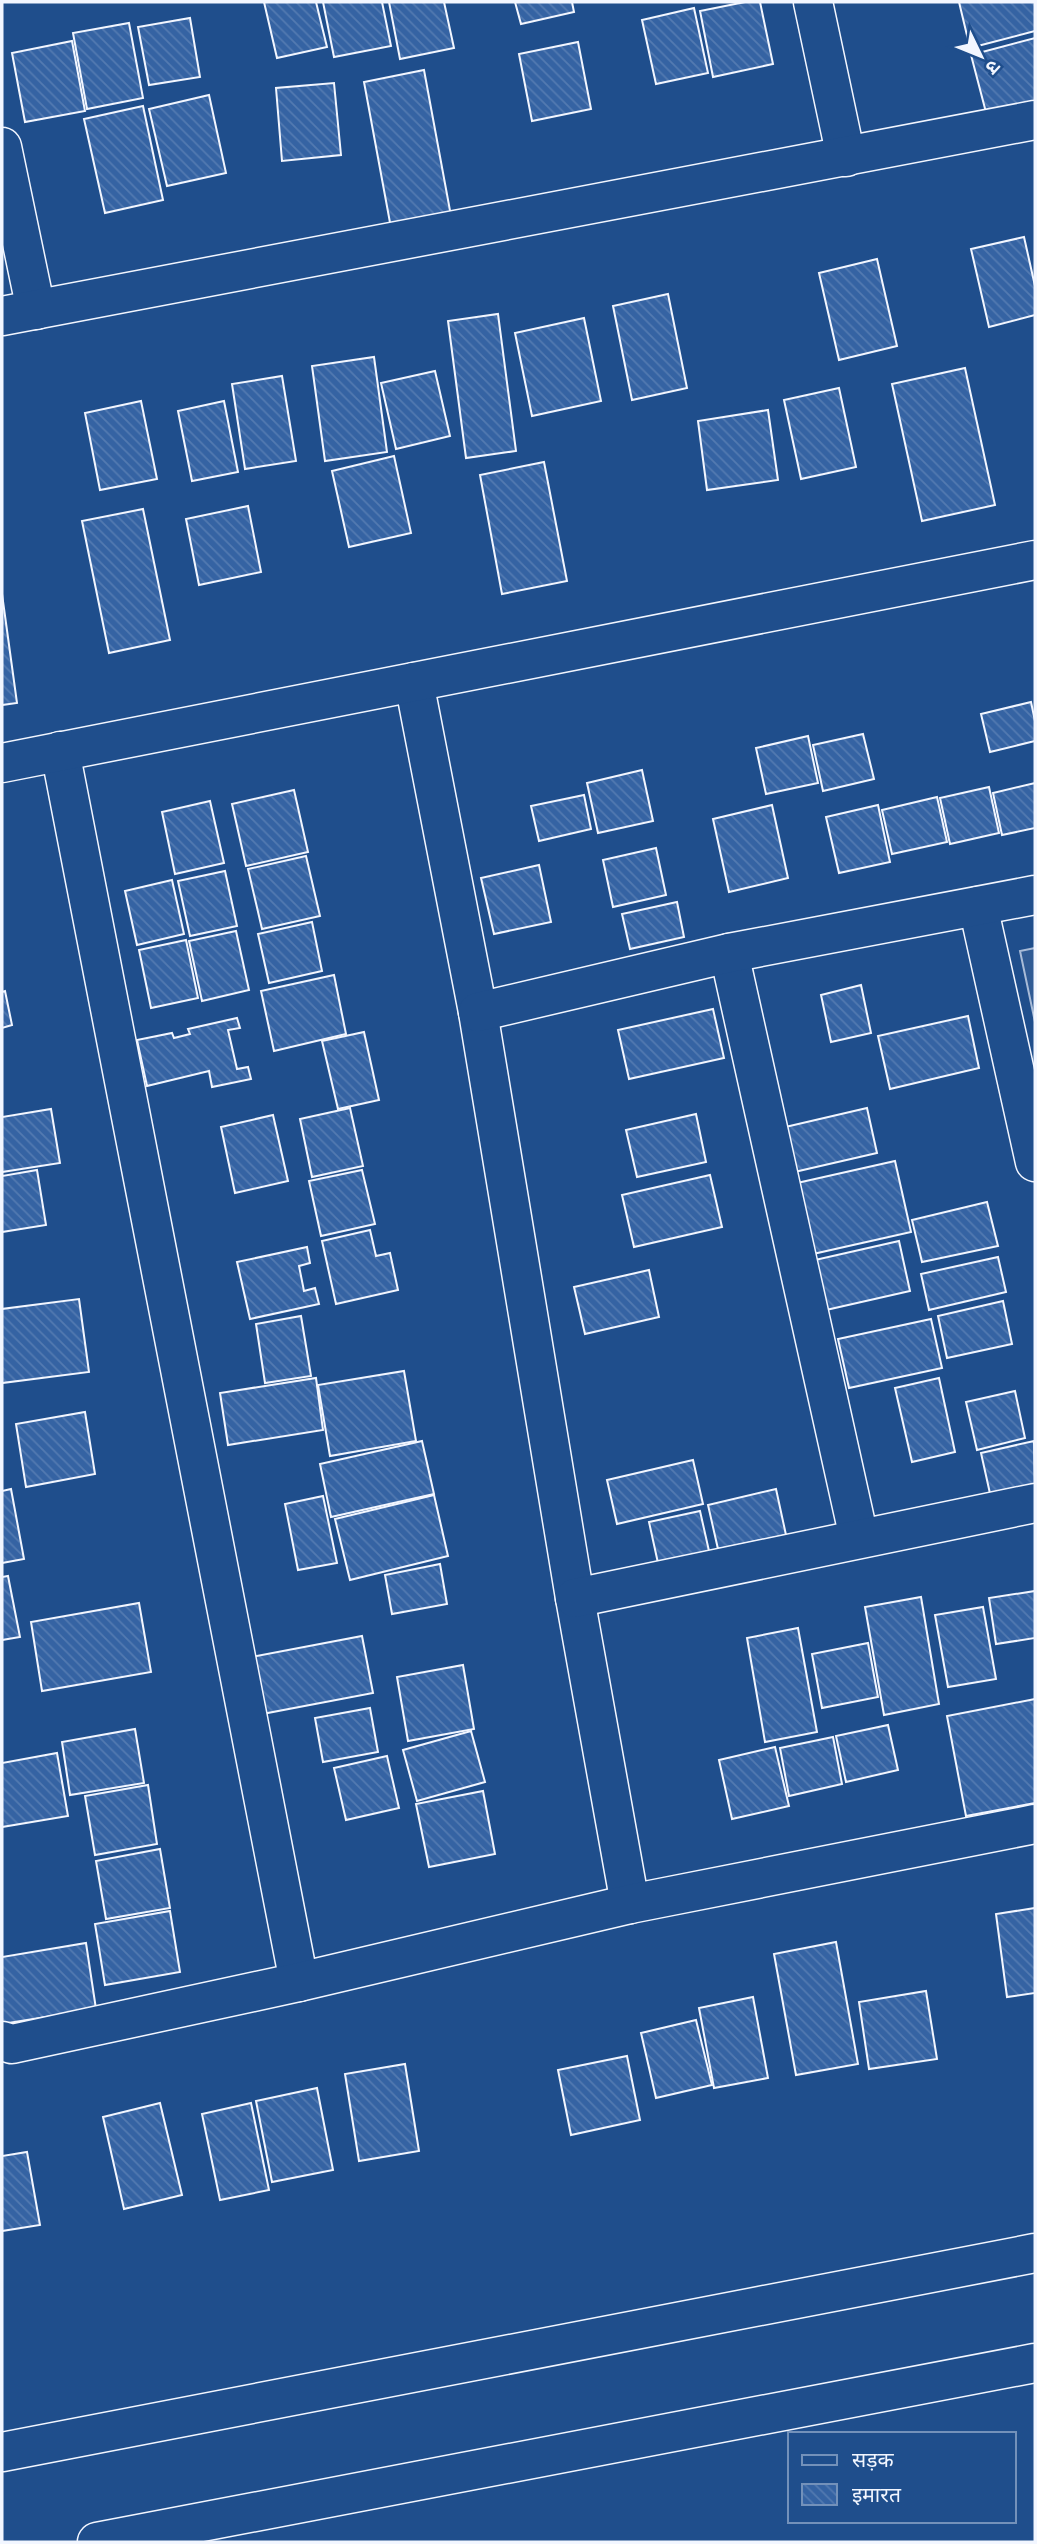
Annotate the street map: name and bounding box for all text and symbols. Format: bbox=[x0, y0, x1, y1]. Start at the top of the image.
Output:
north arrow bbox=[946, 21, 1016, 91]
text: उ bbox=[978, 53, 1006, 80]
legend bbox=[788, 2432, 1016, 2523]
text: सड़क bbox=[852, 2445, 894, 2475]
text: इमारत bbox=[852, 2480, 902, 2510]

